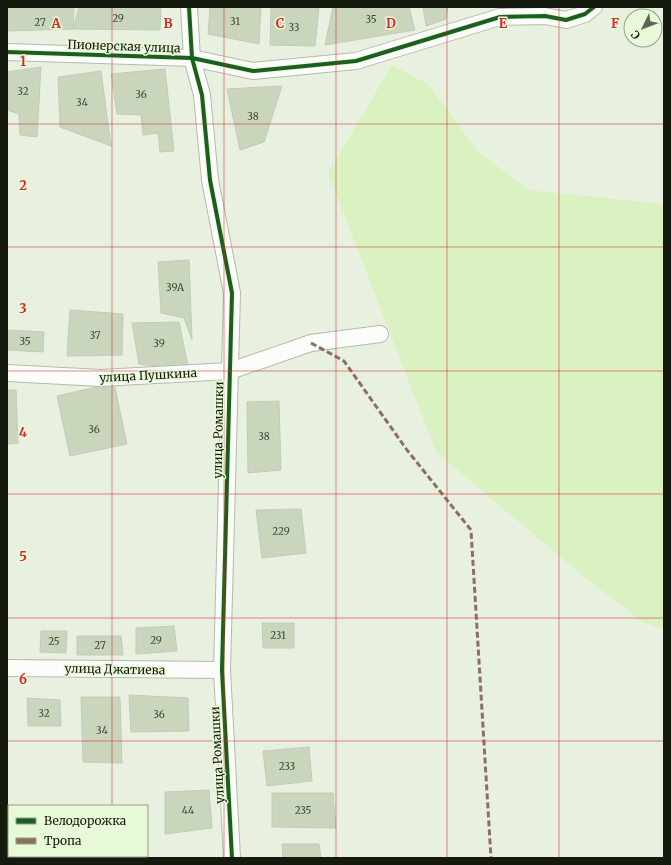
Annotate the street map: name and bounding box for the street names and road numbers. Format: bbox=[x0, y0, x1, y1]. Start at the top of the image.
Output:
street label: Пионерская улица bbox=[67, 37, 182, 55]
street label: улица Пушкина bbox=[99, 365, 198, 385]
street label: улица Ромашки bbox=[210, 381, 226, 479]
street label: улица Джатиева bbox=[65, 661, 166, 677]
street label: улица Ромашки bbox=[207, 706, 227, 804]

